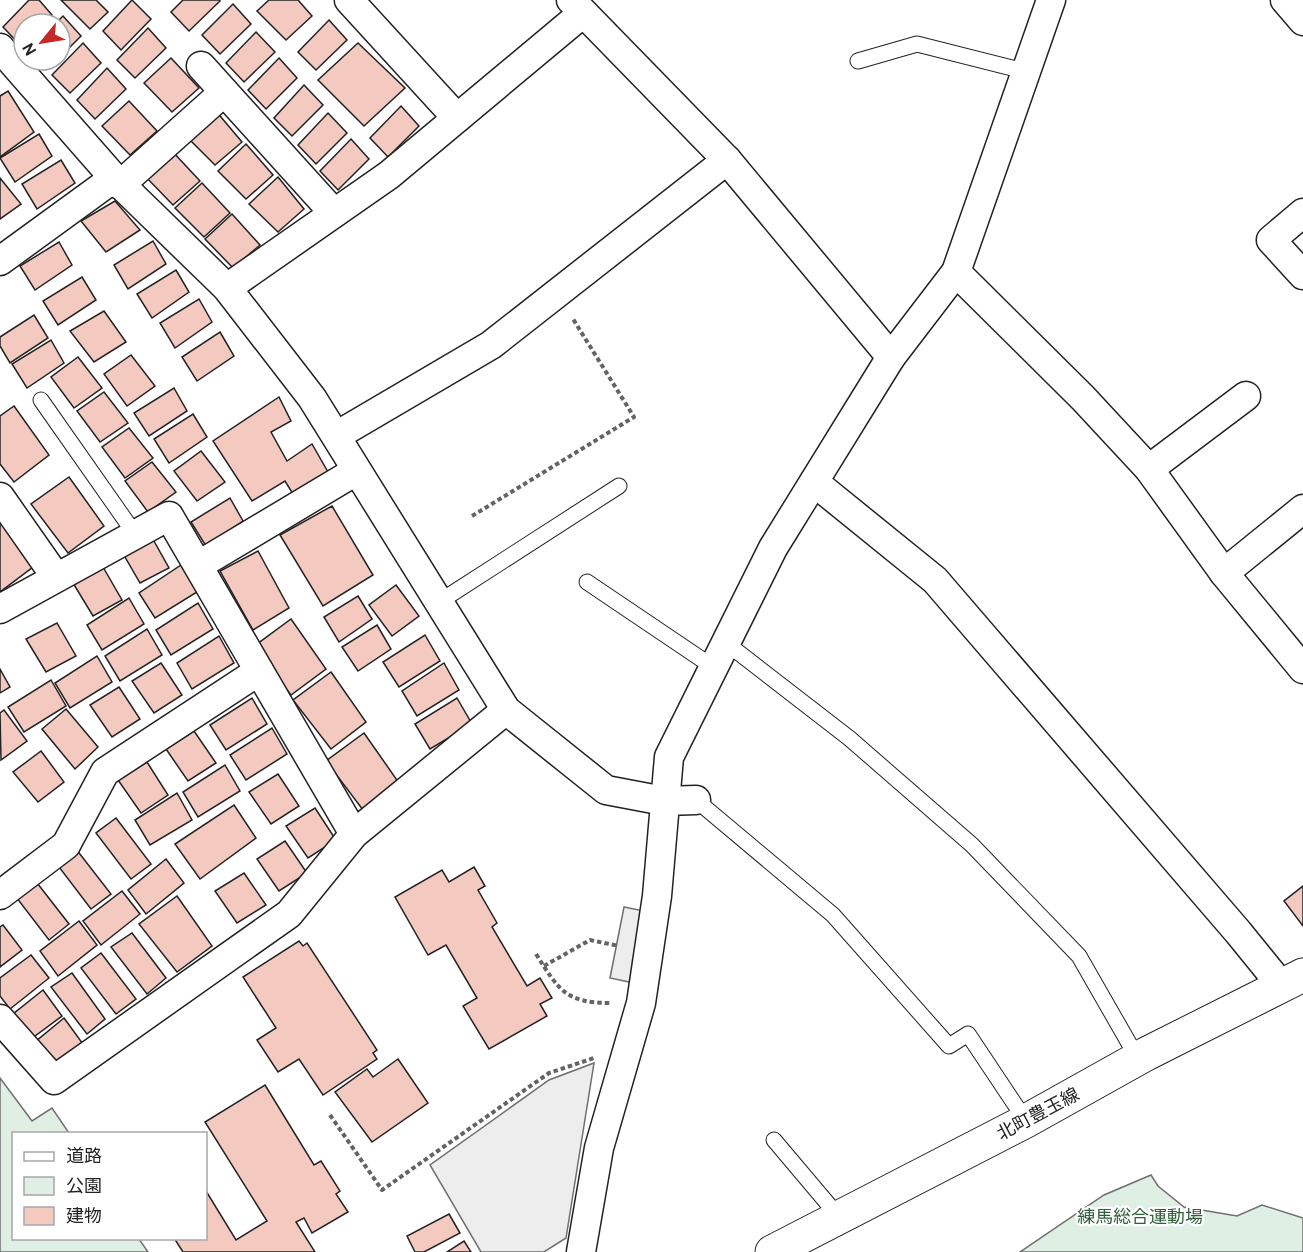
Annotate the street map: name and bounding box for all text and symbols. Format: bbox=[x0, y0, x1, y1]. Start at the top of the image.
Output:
north arrow bbox=[12, 12, 72, 72]
text: N bbox=[19, 39, 42, 58]
street label: 北町豊玉線 bbox=[994, 1084, 1084, 1147]
legend bbox=[12, 1132, 207, 1240]
text: 道路 bbox=[66, 1146, 102, 1169]
text: 公園 bbox=[66, 1176, 102, 1199]
text: 建物 bbox=[66, 1206, 102, 1229]
park label: 練馬総合運動場 bbox=[1077, 1207, 1203, 1230]

